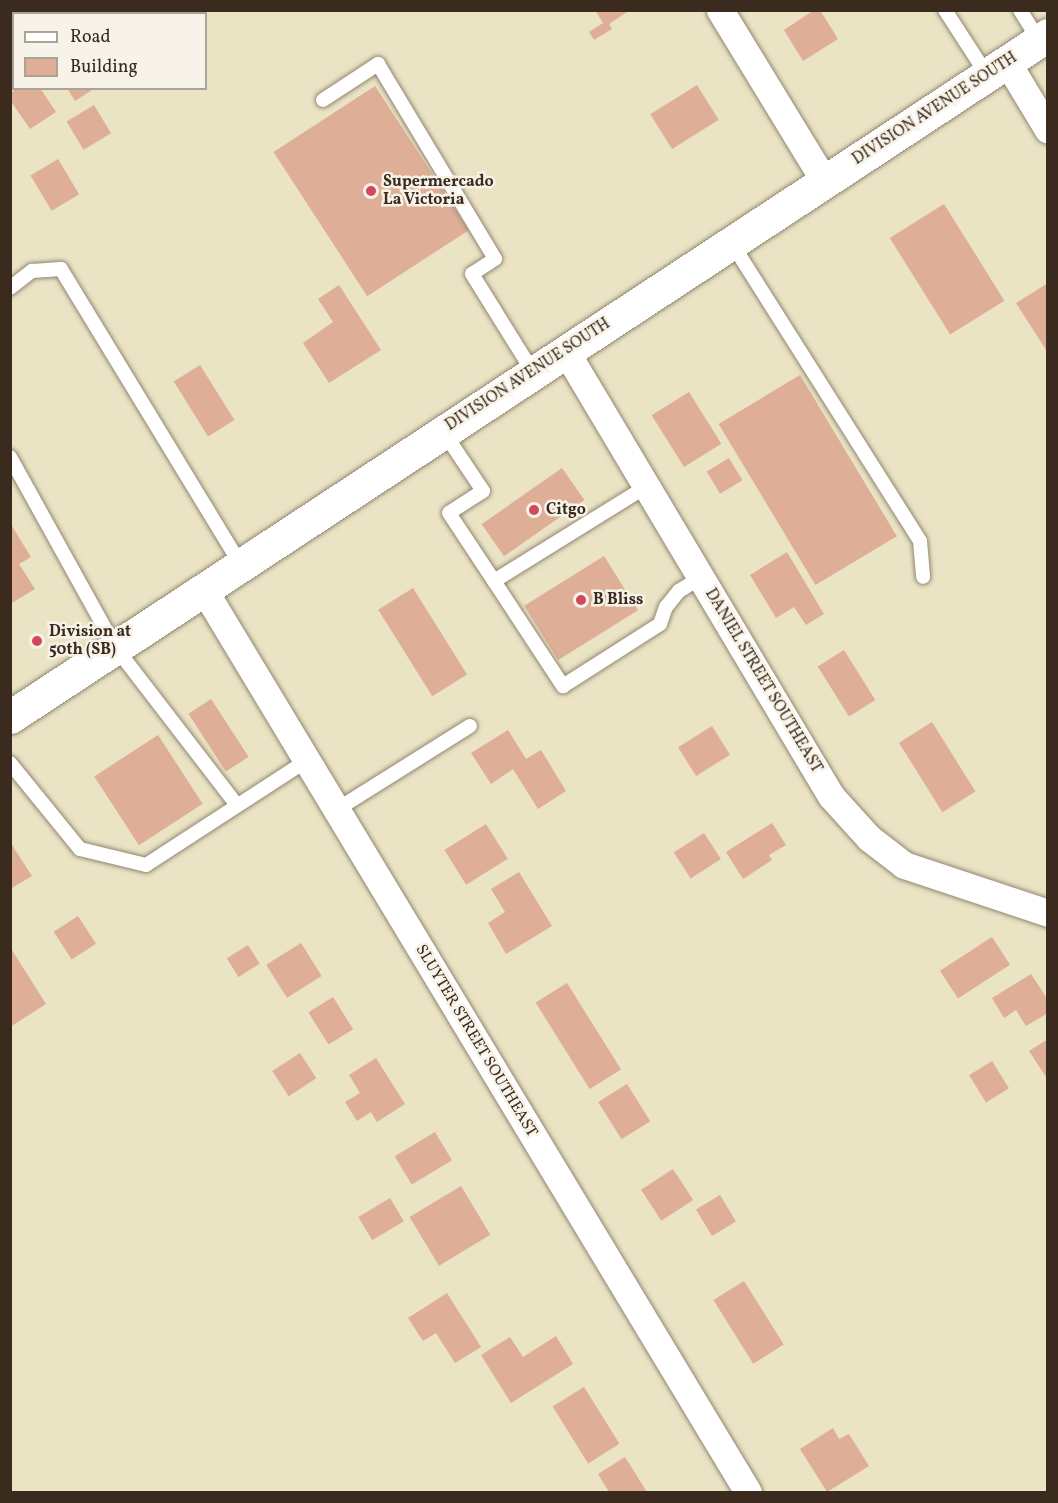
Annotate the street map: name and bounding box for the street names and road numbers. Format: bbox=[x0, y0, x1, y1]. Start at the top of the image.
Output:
street label: DIVISION AVENUE SOUTH bbox=[849, 49, 1021, 169]
street label: DIVISION AVENUE SOUTH bbox=[442, 315, 614, 435]
street label: DANIEL STREET SOUTHEAST bbox=[700, 585, 826, 777]
street label: SLUYTER STREET SOUTHEAST bbox=[411, 941, 541, 1141]

